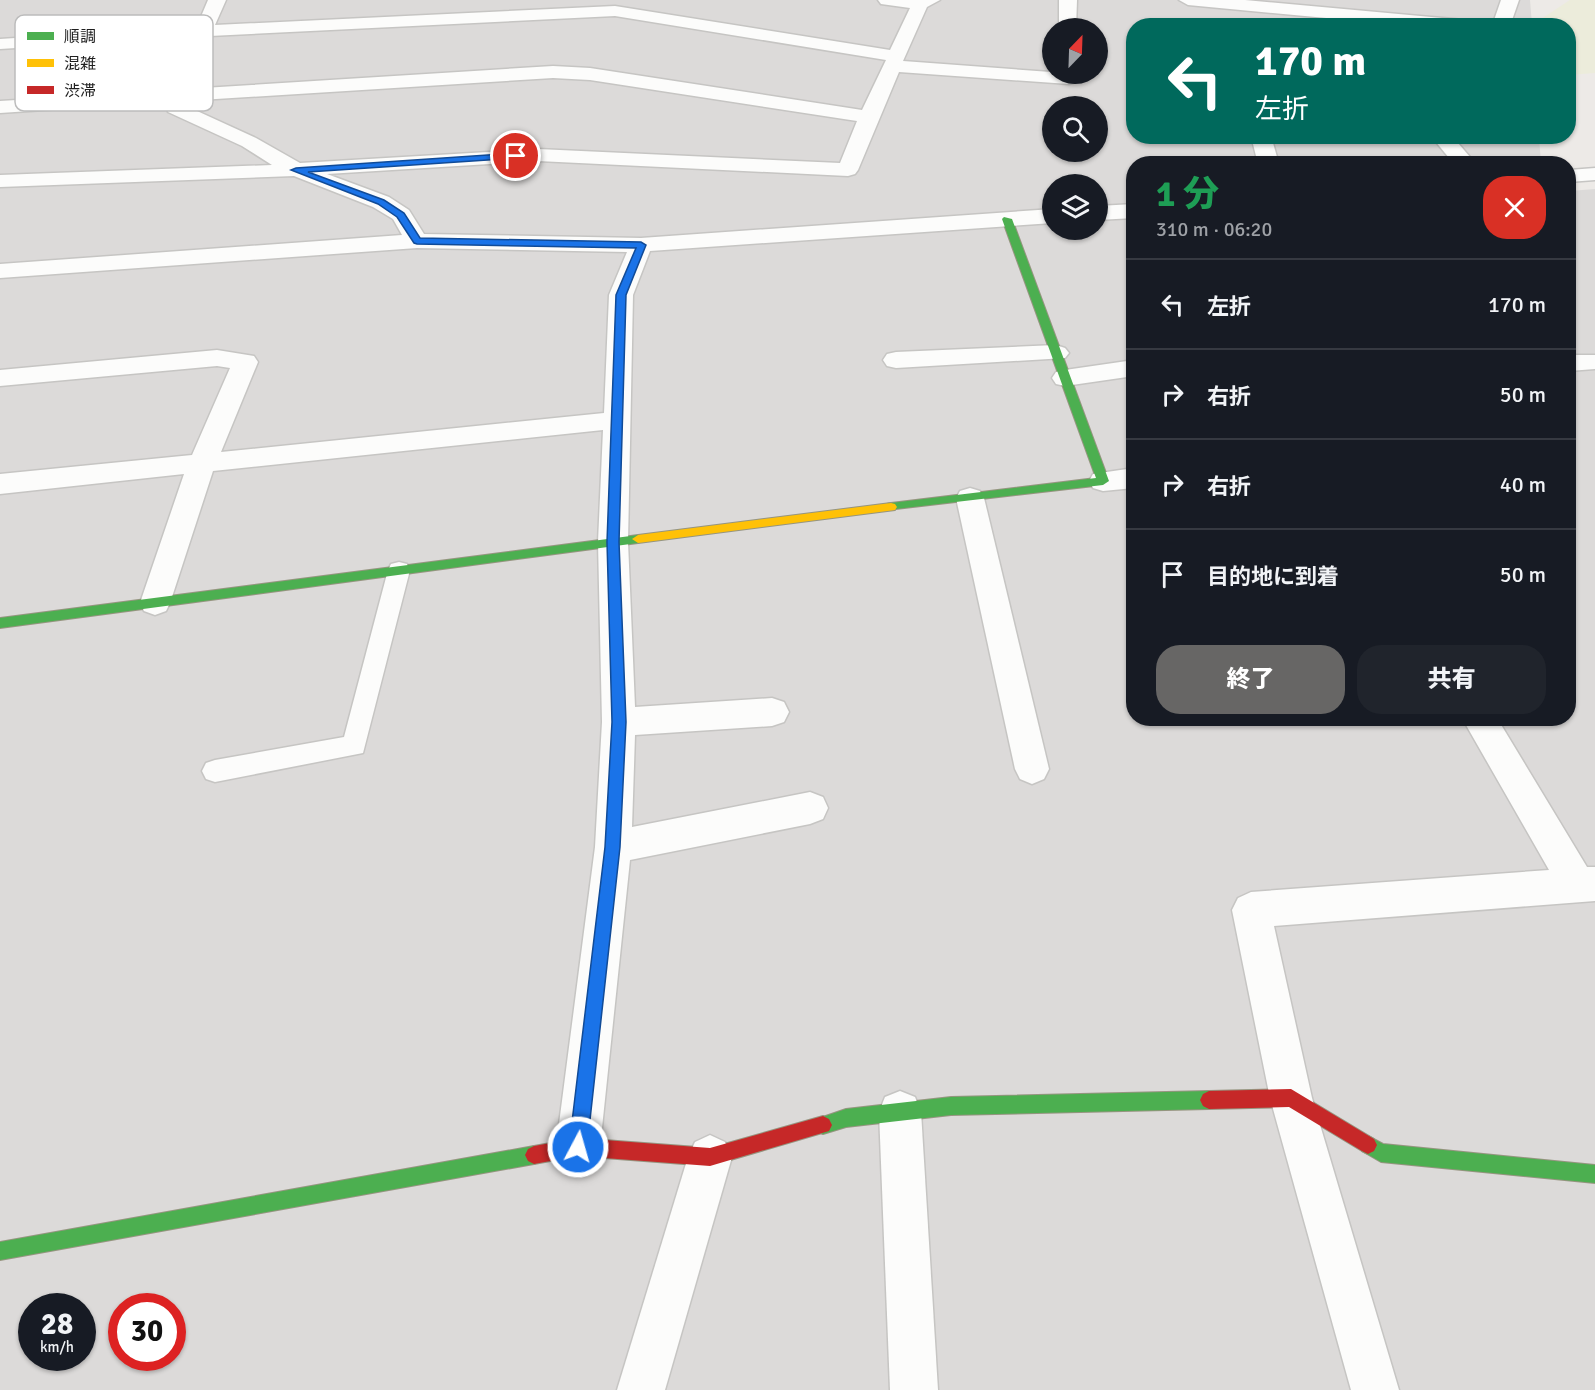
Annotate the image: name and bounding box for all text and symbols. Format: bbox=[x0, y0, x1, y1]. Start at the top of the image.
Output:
legend bbox=[15, 15, 213, 111]
north arrow bbox=[1042, 18, 1108, 84]
map controls bbox=[1042, 18, 1108, 240]
text: 順調 bbox=[64, 27, 96, 47]
text: 170 m bbox=[1255, 36, 1366, 87]
icon: left bbox=[1156, 42, 1234, 120]
text: 混雑 bbox=[64, 54, 96, 74]
text: 渋滞 bbox=[64, 81, 96, 101]
text: 左折 bbox=[1255, 93, 1309, 126]
button: search bbox=[1042, 96, 1108, 162]
pin bbox=[490, 130, 541, 181]
icon: arrive bbox=[499, 139, 532, 172]
text: 1 分 bbox=[1156, 172, 1219, 217]
button: layers bbox=[1042, 174, 1108, 240]
button: close bbox=[1483, 176, 1546, 239]
text: 310 m · 06:20 bbox=[1156, 217, 1272, 242]
icon: left bbox=[1156, 288, 1189, 321]
text: 170 m bbox=[1488, 291, 1546, 318]
text: 左折 bbox=[1207, 293, 1251, 320]
icon: right bbox=[1156, 378, 1189, 411]
text: 50 m bbox=[1500, 381, 1546, 408]
text: 右折 bbox=[1207, 383, 1251, 410]
icon: right bbox=[1156, 468, 1189, 501]
text: 40 m bbox=[1500, 471, 1546, 498]
text: 右折 bbox=[1207, 473, 1251, 500]
icon: arrive bbox=[1156, 558, 1189, 591]
text: 50 m bbox=[1500, 561, 1546, 588]
text: 目的地に到着 bbox=[1207, 563, 1339, 590]
button: 終了 bbox=[1156, 645, 1345, 714]
button: 共有 bbox=[1357, 645, 1546, 714]
position arrow bbox=[546, 1115, 610, 1179]
speed limit sign: 30 bbox=[108, 1293, 186, 1371]
text: 28 bbox=[41, 1306, 73, 1343]
text: km/h bbox=[40, 1338, 74, 1356]

